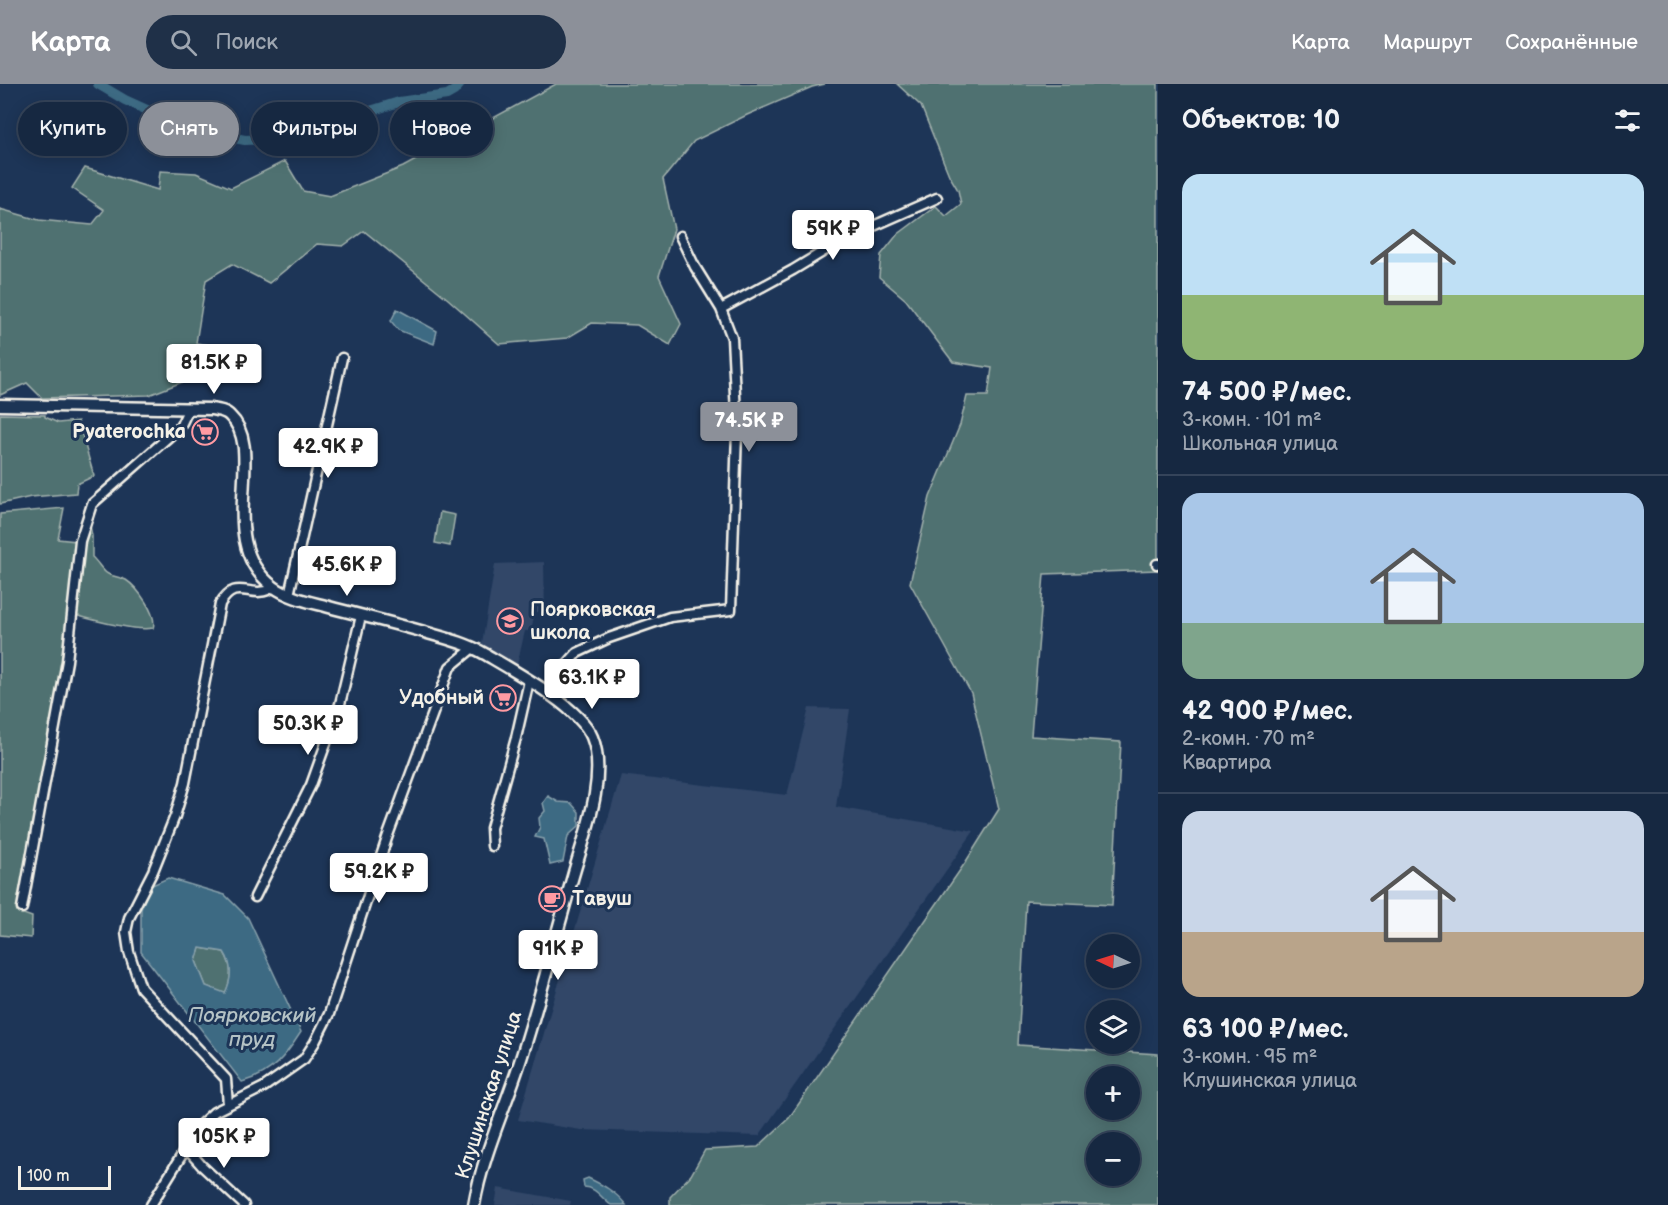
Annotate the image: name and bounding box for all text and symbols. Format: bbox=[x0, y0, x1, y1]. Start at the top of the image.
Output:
search box bbox=[146, 15, 566, 69]
text: Карта bbox=[30, 26, 110, 59]
icon: search bbox=[167, 26, 200, 59]
text: Поиск bbox=[215, 29, 278, 56]
text: Карта bbox=[1291, 30, 1350, 55]
text: Маршрут bbox=[1383, 30, 1472, 55]
text: Сохранённые bbox=[1505, 30, 1638, 55]
chip: Купить bbox=[18, 102, 127, 156]
chip: Снять bbox=[139, 102, 239, 156]
chip: Фильтры bbox=[251, 102, 378, 156]
chip: Новое bbox=[390, 102, 493, 156]
icon: filters bbox=[1611, 104, 1644, 137]
text: Объектов: 10 bbox=[1182, 105, 1340, 136]
pin: 59K ₽ bbox=[791, 210, 875, 261]
icon: home bbox=[1359, 213, 1467, 321]
text: 59K ₽ bbox=[806, 217, 860, 241]
pin: 81.5K ₽ bbox=[159, 344, 269, 395]
text: 81.5K ₽ bbox=[180, 351, 248, 375]
text: 74 500 ₽/мес. bbox=[1182, 377, 1351, 408]
pin: 74.5K ₽ bbox=[694, 402, 804, 453]
text: 3-комн. · 101 m² bbox=[1182, 408, 1322, 432]
text: 74.5K ₽ bbox=[714, 409, 784, 433]
supermarket icon: Pyaterochka bbox=[190, 417, 220, 447]
place label: Pyaterochka bbox=[72, 420, 186, 444]
pin: 42.9K ₽ bbox=[273, 428, 383, 479]
text: Школьная улица bbox=[1182, 432, 1338, 456]
text: 42.9K ₽ bbox=[293, 435, 363, 459]
icon: home bbox=[1359, 532, 1467, 640]
pin: 45.6K ₽ bbox=[292, 546, 402, 597]
text: 45.6K ₽ bbox=[312, 553, 382, 577]
place label: Поярковская школа bbox=[530, 598, 656, 645]
school or university icon: Поярковская школа bbox=[495, 606, 525, 636]
pin: 63.1K ₽ bbox=[537, 659, 647, 710]
text: 63.1K ₽ bbox=[558, 666, 626, 690]
supermarket icon: Удобный bbox=[488, 683, 518, 713]
place label: Удобный bbox=[399, 686, 484, 710]
text: 42 900 ₽/мес. bbox=[1182, 696, 1353, 727]
pin: 50.3K ₽ bbox=[253, 705, 363, 756]
text: 50.3K ₽ bbox=[273, 712, 343, 736]
text: 2-комн. · 70 m² bbox=[1182, 727, 1315, 751]
text: Квартира bbox=[1182, 751, 1272, 775]
icon: home bbox=[1359, 850, 1467, 958]
pin: 59.2K ₽ bbox=[324, 853, 434, 904]
text: 59.2K ₽ bbox=[344, 860, 414, 884]
cafe icon: Тавуш bbox=[537, 884, 567, 914]
place label: Тавуш bbox=[572, 887, 632, 911]
pin: 91K ₽ bbox=[516, 930, 600, 981]
north arrow bbox=[1086, 934, 1140, 988]
map controls bbox=[1086, 934, 1140, 1186]
text: 91K ₽ bbox=[533, 937, 583, 961]
button: layers bbox=[1086, 1000, 1140, 1054]
water label: Поярковский пруд bbox=[188, 1003, 316, 1052]
street label: Клушинская улица bbox=[451, 1008, 528, 1182]
text: 63 100 ₽/мес. bbox=[1182, 1014, 1349, 1045]
text: 3-комн. · 95 m² bbox=[1182, 1045, 1317, 1069]
button: + bbox=[1086, 1066, 1140, 1120]
text: Клушинская улица bbox=[1182, 1069, 1357, 1093]
pin: 105K ₽ bbox=[175, 1118, 273, 1169]
text: 105K ₽ bbox=[192, 1125, 256, 1149]
button: − bbox=[1086, 1132, 1140, 1186]
scale bar bbox=[18, 1163, 111, 1190]
text: 100 m bbox=[27, 1167, 70, 1186]

